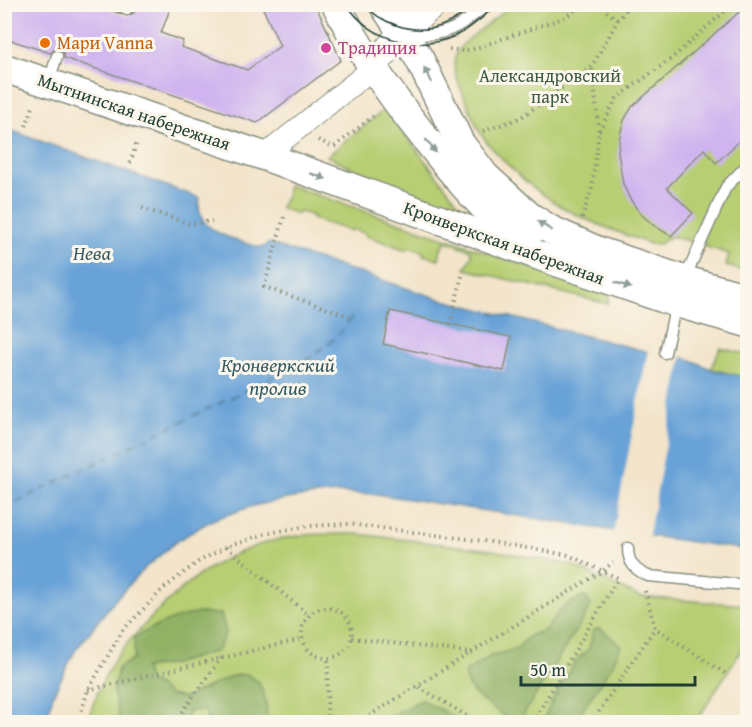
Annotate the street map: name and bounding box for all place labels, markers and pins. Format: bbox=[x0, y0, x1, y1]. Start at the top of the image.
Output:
place label: Мари Vаnnа bbox=[57, 29, 154, 56]
place label: Традиция bbox=[338, 34, 417, 61]
marker: Мари Vаnnа bbox=[38, 36, 52, 50]
marker: Традиция bbox=[319, 41, 333, 55]

